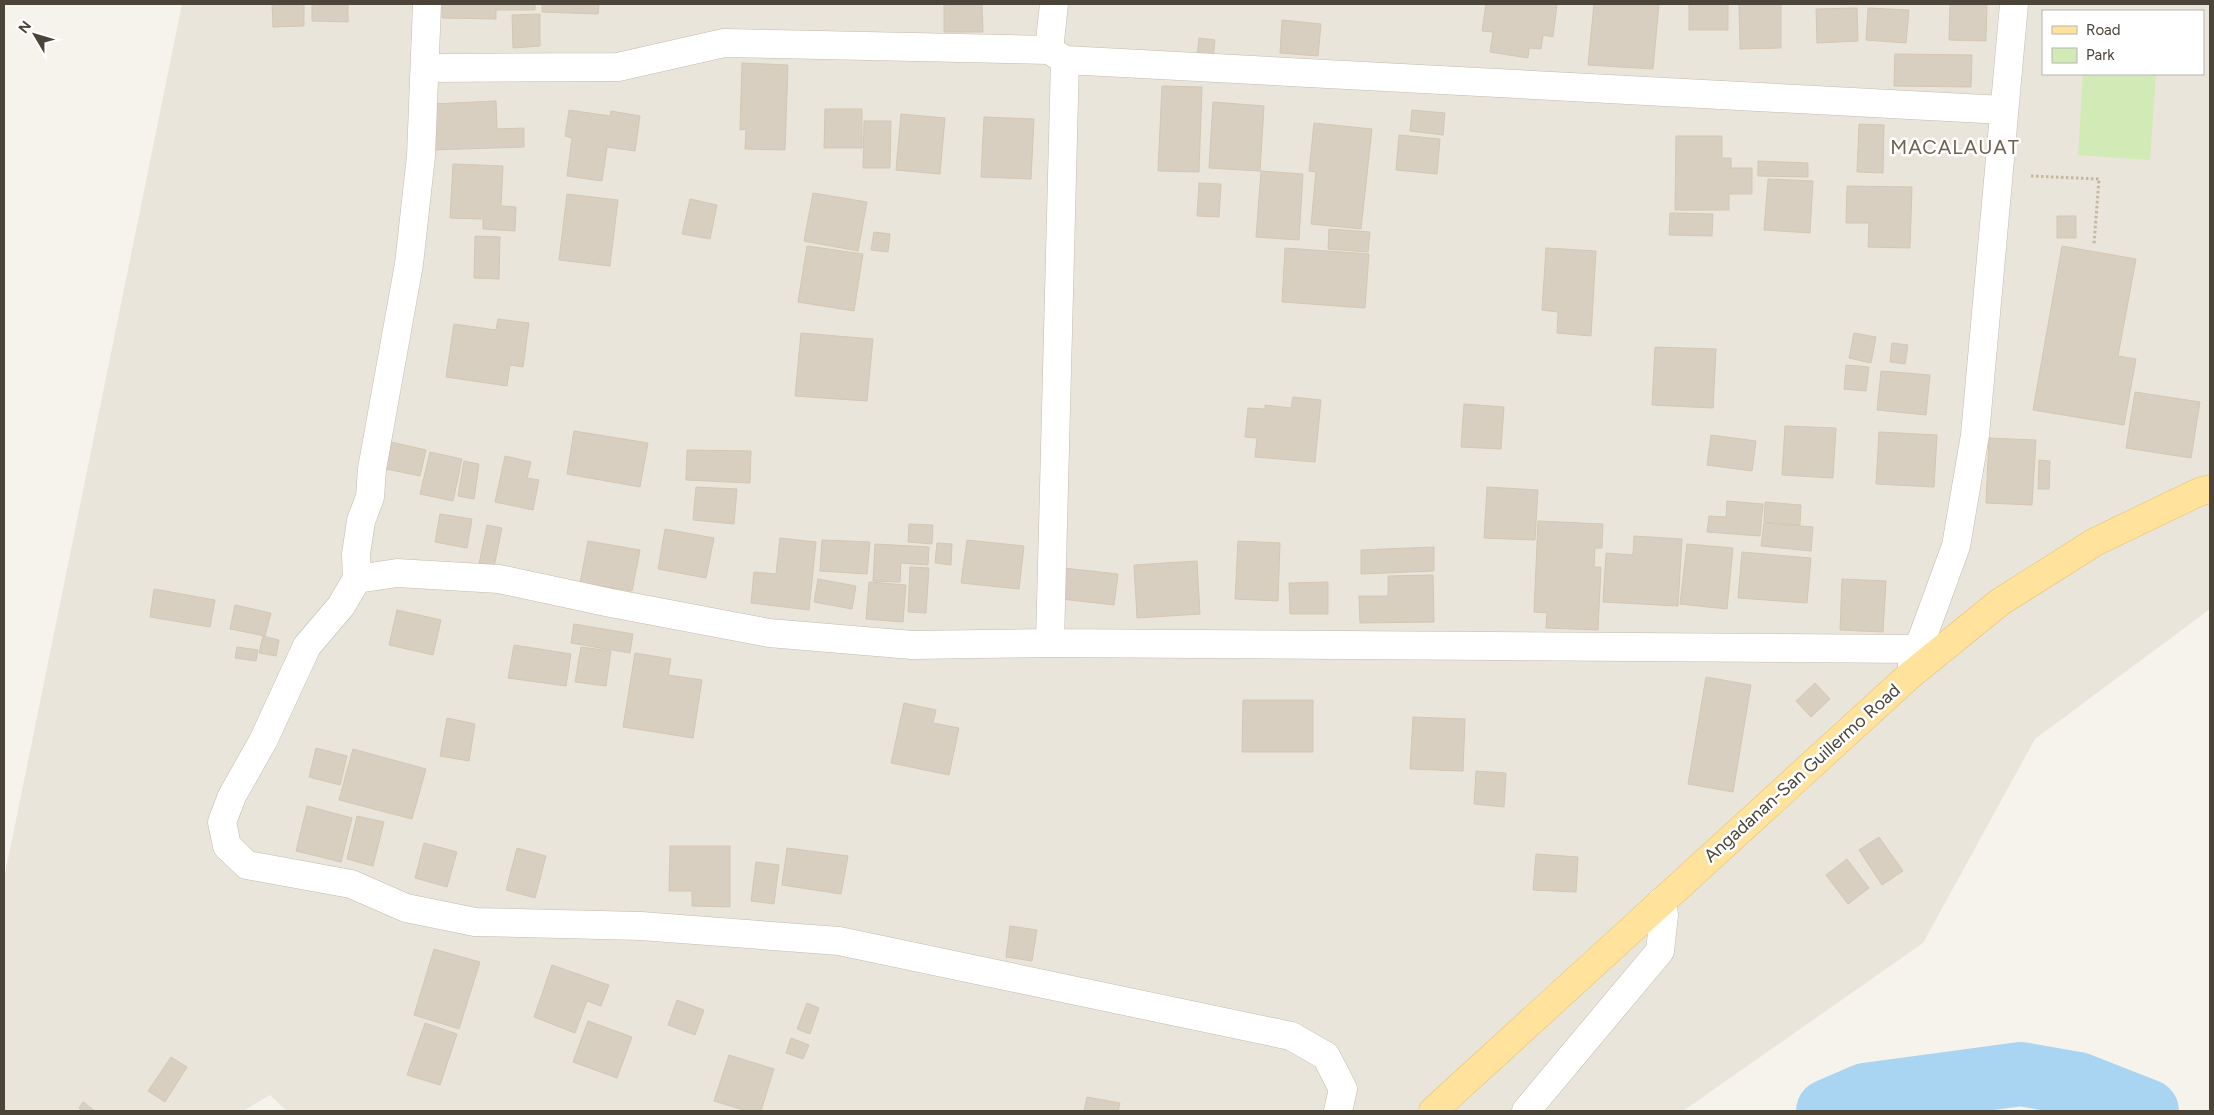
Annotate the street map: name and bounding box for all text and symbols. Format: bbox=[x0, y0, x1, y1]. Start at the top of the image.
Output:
north arrow bbox=[10, 10, 60, 60]
legend bbox=[2042, 10, 2204, 75]
text: N bbox=[15, 18, 35, 37]
text: Road bbox=[2086, 21, 2121, 39]
text: Park bbox=[2086, 46, 2115, 64]
district label: MACALAUAT bbox=[1890, 135, 2020, 159]
street label: Angadanan-San Guillermo Road bbox=[1699, 679, 1905, 867]

